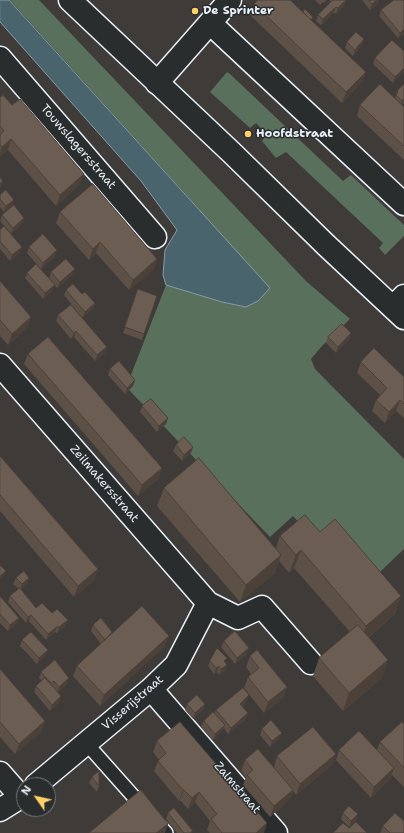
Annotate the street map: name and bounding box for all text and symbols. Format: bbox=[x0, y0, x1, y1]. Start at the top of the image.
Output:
place label: De Sprinter bbox=[203, 4, 273, 18]
marker: De Sprinter bbox=[190, 6, 200, 16]
street label: Touwslagersstraat bbox=[37, 102, 119, 192]
place label: Hoofdstraat bbox=[256, 127, 333, 141]
marker: Hoofdstraat bbox=[243, 129, 253, 139]
street label: Zeilmakersstraat bbox=[67, 442, 141, 526]
street label: Visserijstraat bbox=[99, 672, 167, 734]
street label: Zalmstraat bbox=[211, 759, 263, 817]
north arrow bbox=[16, 777, 56, 817]
text: N bbox=[18, 783, 35, 798]

